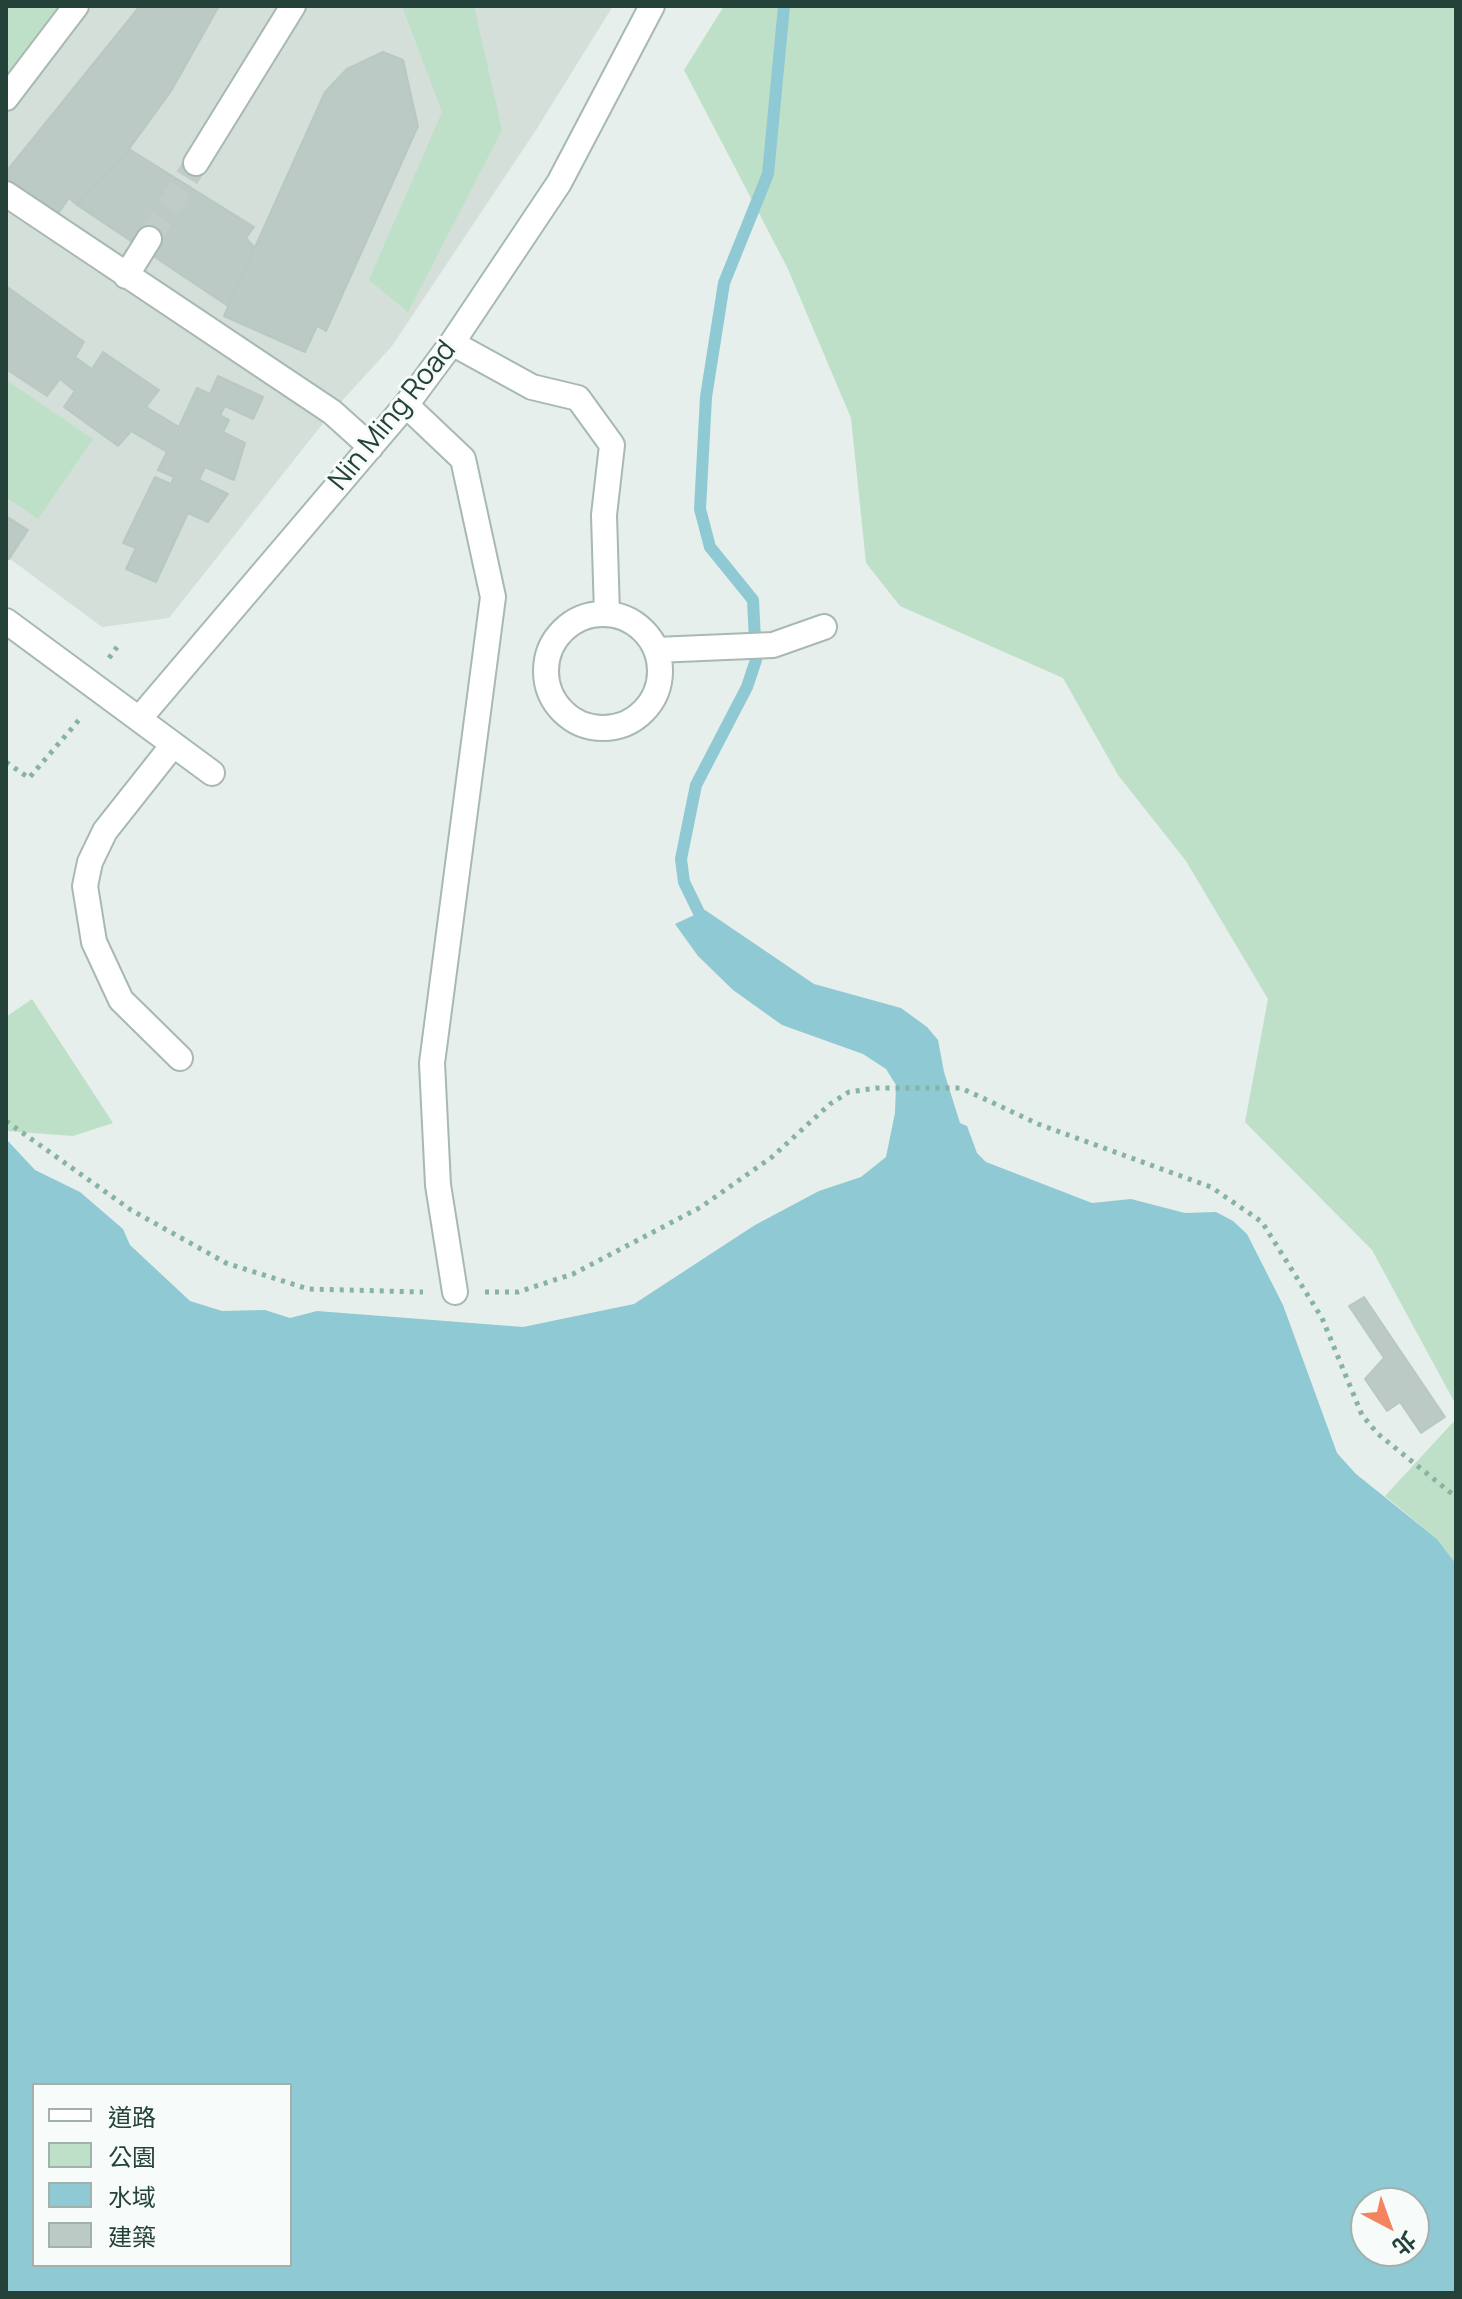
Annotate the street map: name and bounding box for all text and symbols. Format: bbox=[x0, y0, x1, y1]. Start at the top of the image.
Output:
street label: Nin Ming Road bbox=[322, 334, 464, 498]
legend bbox=[32, 2083, 292, 2267]
text: 道路 bbox=[108, 2100, 156, 2133]
text: 公園 bbox=[108, 2140, 156, 2173]
text: 水域 bbox=[108, 2180, 156, 2213]
north arrow bbox=[1350, 2187, 1430, 2267]
text: 建築 bbox=[108, 2220, 156, 2253]
text: 北 bbox=[1386, 2225, 1423, 2262]

